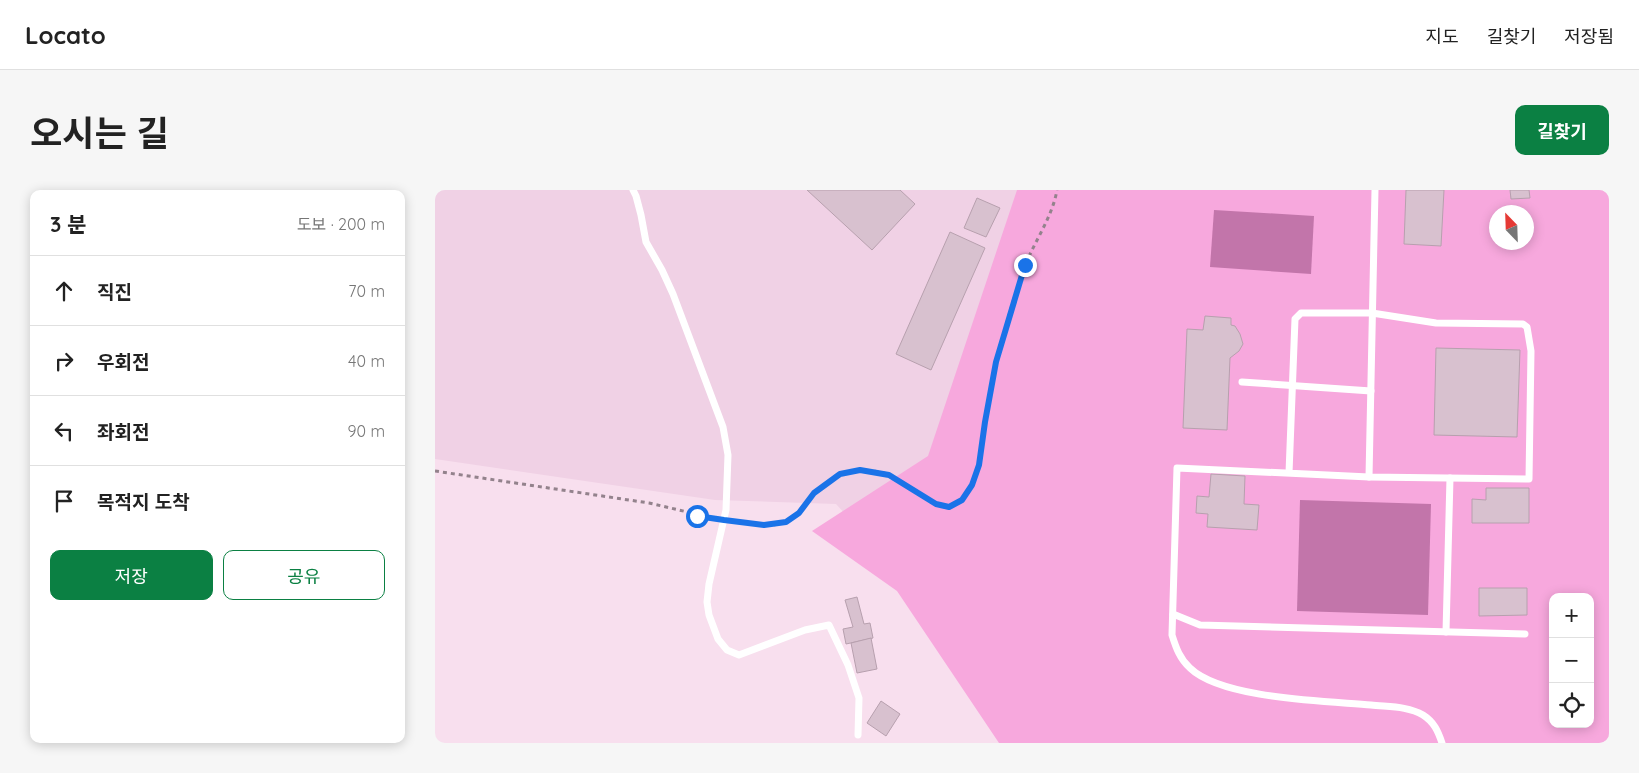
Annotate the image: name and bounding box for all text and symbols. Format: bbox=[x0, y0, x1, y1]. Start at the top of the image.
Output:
text: Locato bbox=[25, 20, 106, 50]
text: 지도 bbox=[1426, 25, 1459, 48]
text: 길찾기 bbox=[1487, 25, 1536, 48]
text: 저장됨 bbox=[1564, 25, 1614, 48]
button: 길찾기 bbox=[1515, 105, 1609, 155]
text: 오시는 길 bbox=[30, 111, 169, 155]
north arrow bbox=[1489, 205, 1534, 250]
text: 3 분 bbox=[50, 211, 86, 237]
text: 도보 · 200 m bbox=[297, 214, 385, 234]
route end bbox=[1014, 254, 1037, 277]
icon: ahead bbox=[50, 277, 78, 305]
text: 직진 bbox=[97, 280, 132, 304]
text: 70 m bbox=[348, 281, 385, 301]
icon: right bbox=[50, 347, 78, 375]
text: 우회전 bbox=[97, 350, 149, 374]
text: 40 m bbox=[348, 351, 385, 371]
icon: left bbox=[50, 417, 78, 445]
text: 좌회전 bbox=[97, 420, 149, 444]
text: 90 m bbox=[348, 421, 385, 441]
icon: arrive bbox=[50, 487, 78, 515]
text: 목적지 도착 bbox=[97, 490, 190, 514]
route start bbox=[686, 505, 709, 528]
button: 저장 bbox=[50, 550, 213, 600]
button: 공유 bbox=[223, 550, 385, 600]
map controls bbox=[1549, 593, 1594, 728]
button: + bbox=[1549, 593, 1594, 638]
button: − bbox=[1549, 638, 1594, 683]
button: locate bbox=[1549, 683, 1594, 728]

